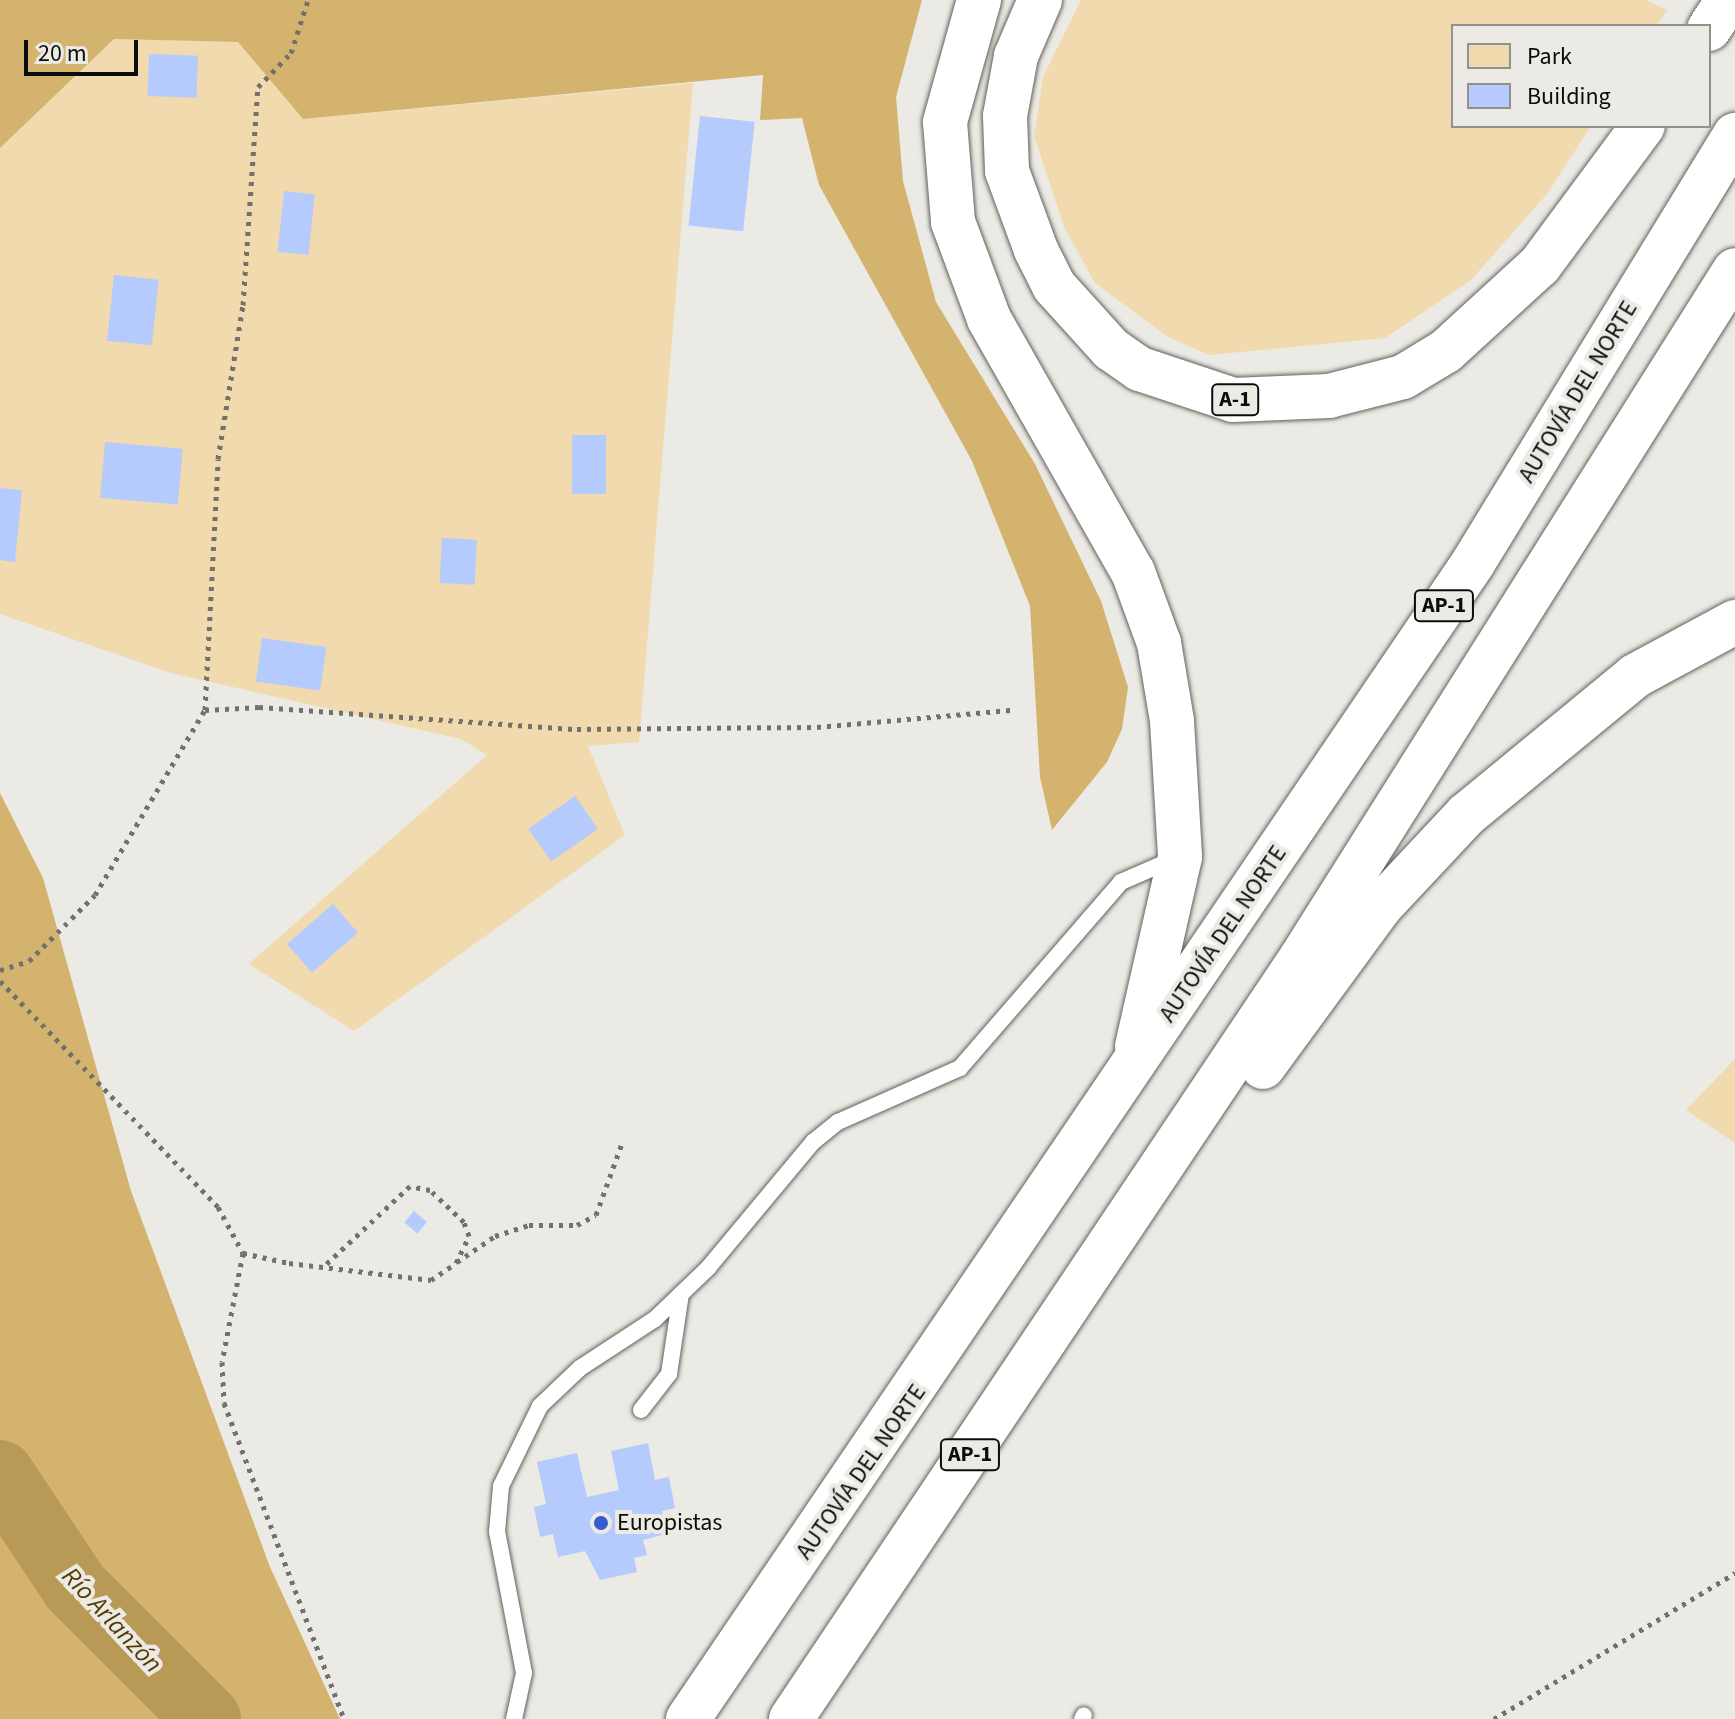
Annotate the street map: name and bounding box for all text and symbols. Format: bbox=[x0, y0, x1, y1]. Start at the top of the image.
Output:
scale bar bbox=[28, 24, 142, 74]
legend bbox=[1451, 24, 1711, 128]
text: 20 m bbox=[38, 36, 87, 71]
text: Park bbox=[1527, 39, 1572, 74]
text: Building bbox=[1527, 79, 1611, 114]
street label: AUTOVÍA DEL NORTE bbox=[1512, 296, 1644, 488]
road number: A-1 bbox=[1211, 382, 1259, 418]
road number: AP-1 bbox=[1412, 588, 1476, 624]
street label: AUTOVÍA DEL NORTE bbox=[1153, 840, 1293, 1028]
street label: AUTOVÍA DEL NORTE bbox=[790, 1379, 932, 1565]
road number: AP-1 bbox=[938, 1437, 1002, 1473]
place label: Europistas bbox=[617, 1509, 722, 1537]
marker: Europistas bbox=[592, 1514, 610, 1532]
water label: Río Arlanzón bbox=[55, 1561, 169, 1679]

